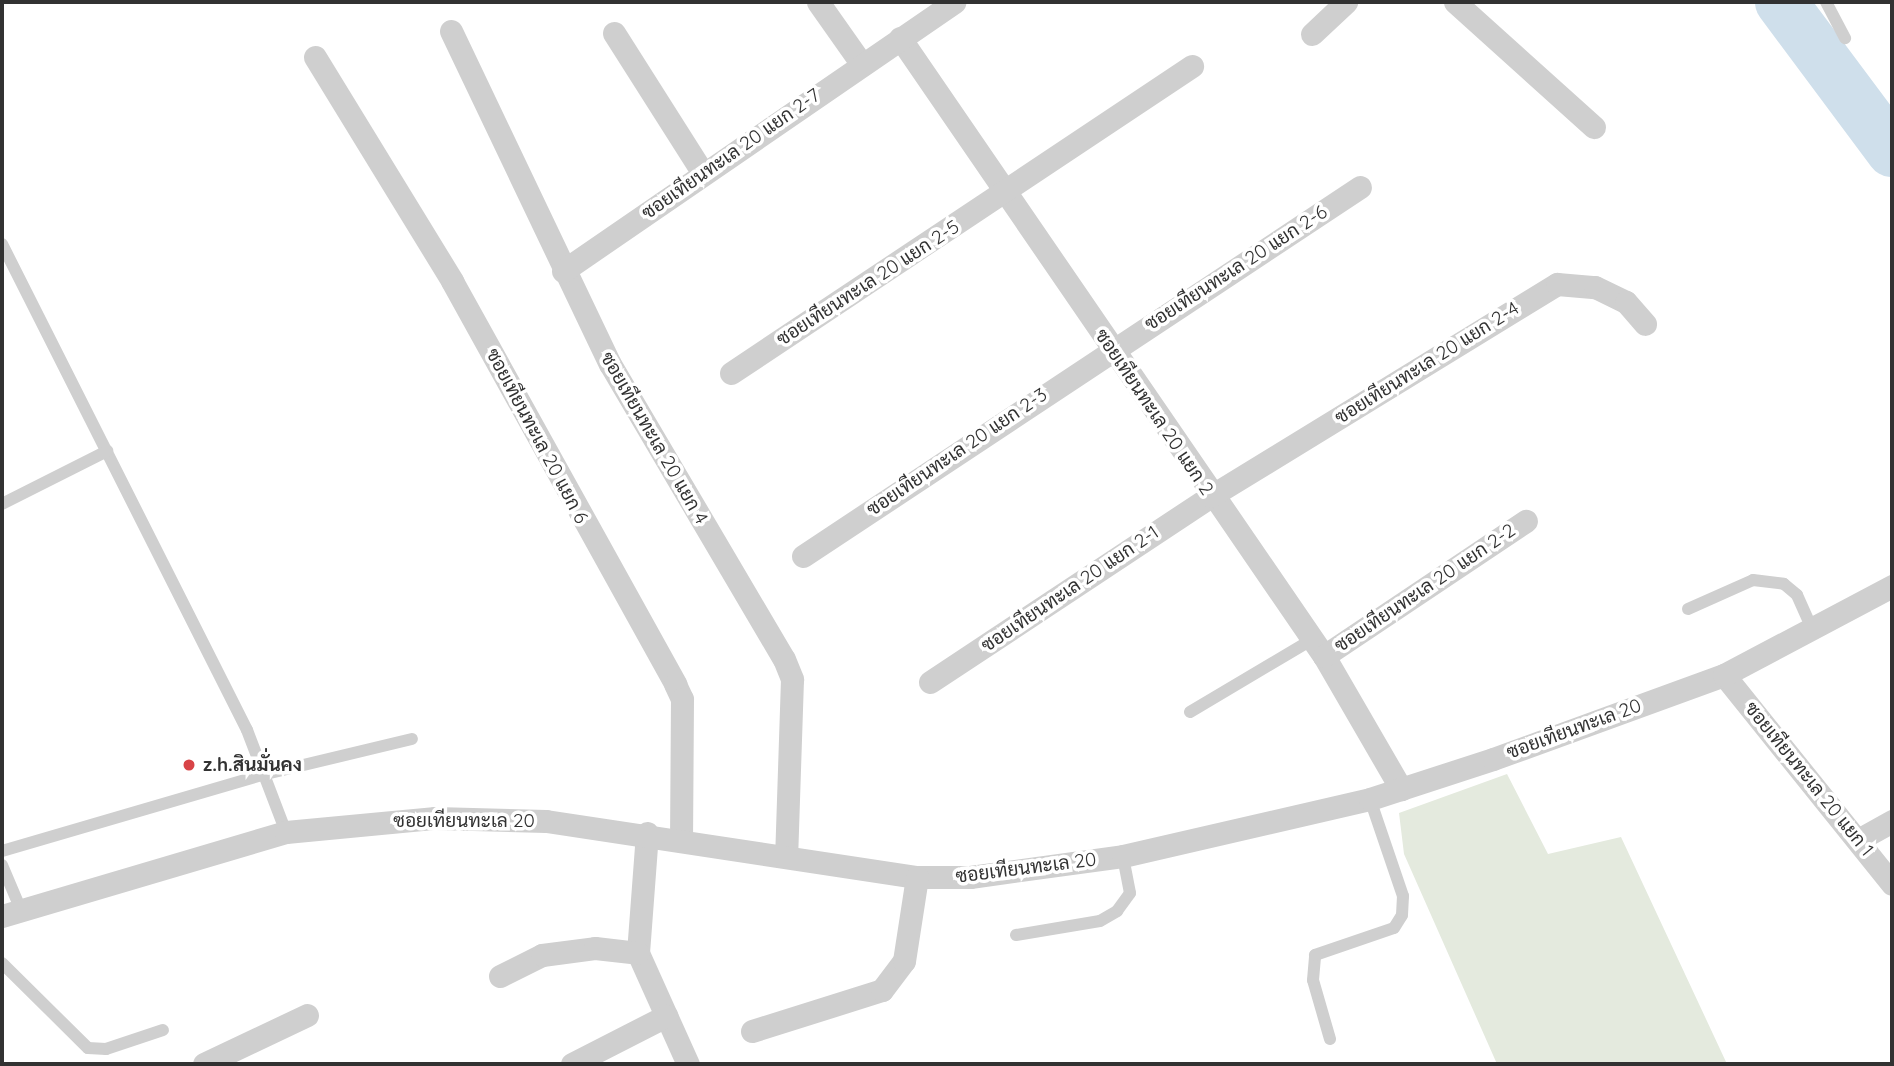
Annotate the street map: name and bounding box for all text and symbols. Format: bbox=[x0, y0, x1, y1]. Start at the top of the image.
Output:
street label: ซอยเทียนทะเล 20 แยก 2-7 bbox=[637, 84, 825, 224]
street label: ซอยเทียนทะเล 20 แยก 2-6 bbox=[1140, 200, 1332, 336]
street label: ซอยเทียนทะเล 20 แยก 2-5 bbox=[772, 215, 964, 351]
street label: ซอยเทียนทะเล 20 แยก 2-4 bbox=[1331, 297, 1523, 429]
street label: ซอยเทียนทะเล 20 แยก 2 bbox=[1090, 325, 1218, 499]
street label: ซอยเทียนทะเล 20 แยก 6 bbox=[481, 345, 593, 527]
street label: ซอยเทียนทะเล 20 แยก 4 bbox=[595, 348, 713, 528]
street label: ซอยเทียนทะเล 20 แยก 2-3 bbox=[862, 383, 1052, 521]
street label: ซอยเทียนทะเล 20 แยก 2-2 bbox=[1330, 519, 1520, 657]
street label: ซอยเทียนทะเล 20 แยก 2-1 bbox=[977, 521, 1163, 657]
street label: ซอยเทียนทะเล 20 bbox=[1504, 694, 1644, 764]
street label: ซอยเทียนทะเล 20 แยก 1 bbox=[1740, 697, 1878, 861]
place label: z.h.สินมั่นคง bbox=[203, 754, 302, 776]
marker: z.h.สินมั่นคง bbox=[181, 757, 197, 773]
street label: ซอยเทียนทะเล 20 bbox=[393, 810, 535, 832]
street label: ซอยเทียนทะเล 20 bbox=[954, 848, 1098, 888]

